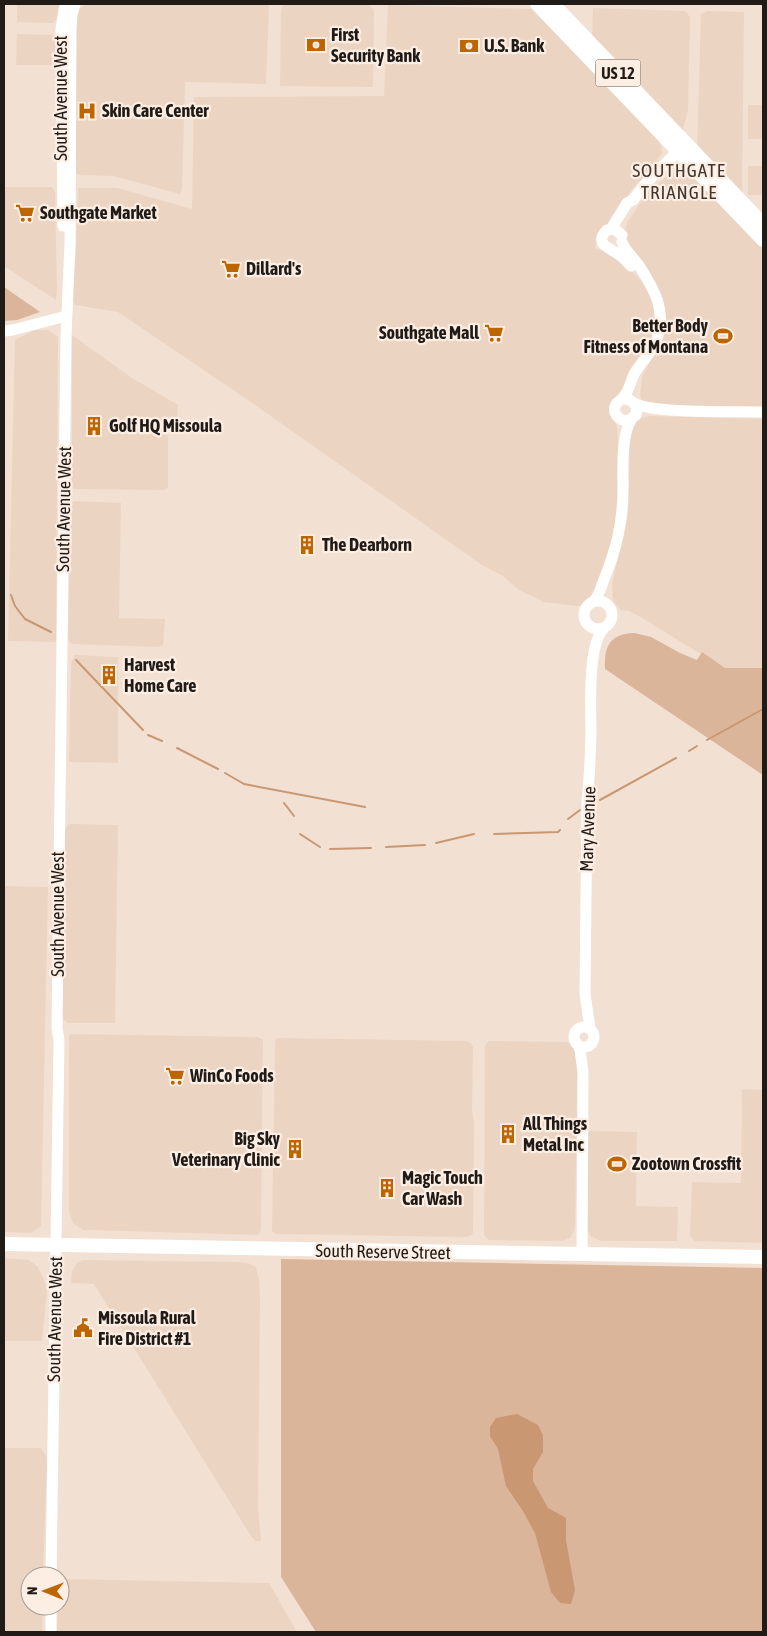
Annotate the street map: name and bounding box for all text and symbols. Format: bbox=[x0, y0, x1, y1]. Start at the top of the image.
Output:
place label: First Security Bank bbox=[331, 24, 421, 66]
bank icon: First Security Bank bbox=[305, 34, 327, 56]
street label: South Avenue West bbox=[50, 35, 71, 161]
bank icon: U.S. Bank bbox=[458, 35, 480, 57]
place label: U.S. Bank bbox=[484, 35, 545, 56]
road number: US 12 bbox=[596, 59, 640, 86]
hospital icon: Skin Care Center bbox=[76, 100, 98, 122]
place label: Skin Care Center bbox=[102, 100, 209, 121]
district label: SOUTHGATE TRIANGLE bbox=[632, 159, 726, 203]
supermarket icon: Southgate Market bbox=[14, 202, 36, 224]
place label: Southgate Market bbox=[40, 202, 157, 223]
supermarket icon: Dillard's bbox=[220, 258, 242, 280]
place label: Dillard's bbox=[246, 258, 302, 279]
place label: Better Body Fitness of Montana bbox=[584, 315, 709, 357]
place label: Southgate Mall bbox=[379, 322, 479, 343]
supermarket icon: Southgate Mall bbox=[483, 322, 505, 344]
sports icon: Better Body Fitness of Montana bbox=[712, 325, 734, 347]
building icon: Golf HQ Missoula bbox=[83, 415, 105, 437]
place label: Golf HQ Missoula bbox=[109, 415, 222, 436]
street label: South Avenue West bbox=[52, 446, 75, 572]
building icon: The Dearborn bbox=[296, 534, 318, 556]
place label: The Dearborn bbox=[322, 534, 412, 555]
place label: Harvest Home Care bbox=[124, 654, 196, 696]
building icon: Harvest Home Care bbox=[98, 664, 120, 686]
street label: Mary Avenue bbox=[576, 786, 599, 872]
street label: South Avenue West bbox=[47, 851, 68, 977]
supermarket icon: WinCo Foods bbox=[164, 1065, 186, 1087]
place label: WinCo Foods bbox=[189, 1065, 274, 1086]
place label: All Things Metal Inc bbox=[522, 1113, 588, 1155]
building icon: All Things Metal Inc bbox=[497, 1123, 519, 1145]
place label: Big Sky Veterinary Clinic bbox=[171, 1128, 281, 1170]
building icon: Big Sky Veterinary Clinic bbox=[284, 1138, 306, 1160]
sports icon: Zootown Crossfit bbox=[606, 1153, 628, 1175]
place label: Zootown Crossfit bbox=[632, 1153, 742, 1174]
place label: Magic Touch Car Wash bbox=[402, 1167, 483, 1209]
building icon: Magic Touch Car Wash bbox=[376, 1177, 398, 1199]
street label: South Reserve Street bbox=[315, 1240, 451, 1263]
street label: South Avenue West bbox=[43, 1256, 66, 1382]
place label: Missoula Rural Fire District #1 bbox=[98, 1307, 196, 1349]
public building icon: Missoula Rural Fire District #1 bbox=[72, 1317, 94, 1339]
north arrow bbox=[20, 1566, 70, 1616]
text: N bbox=[24, 1587, 40, 1595]

